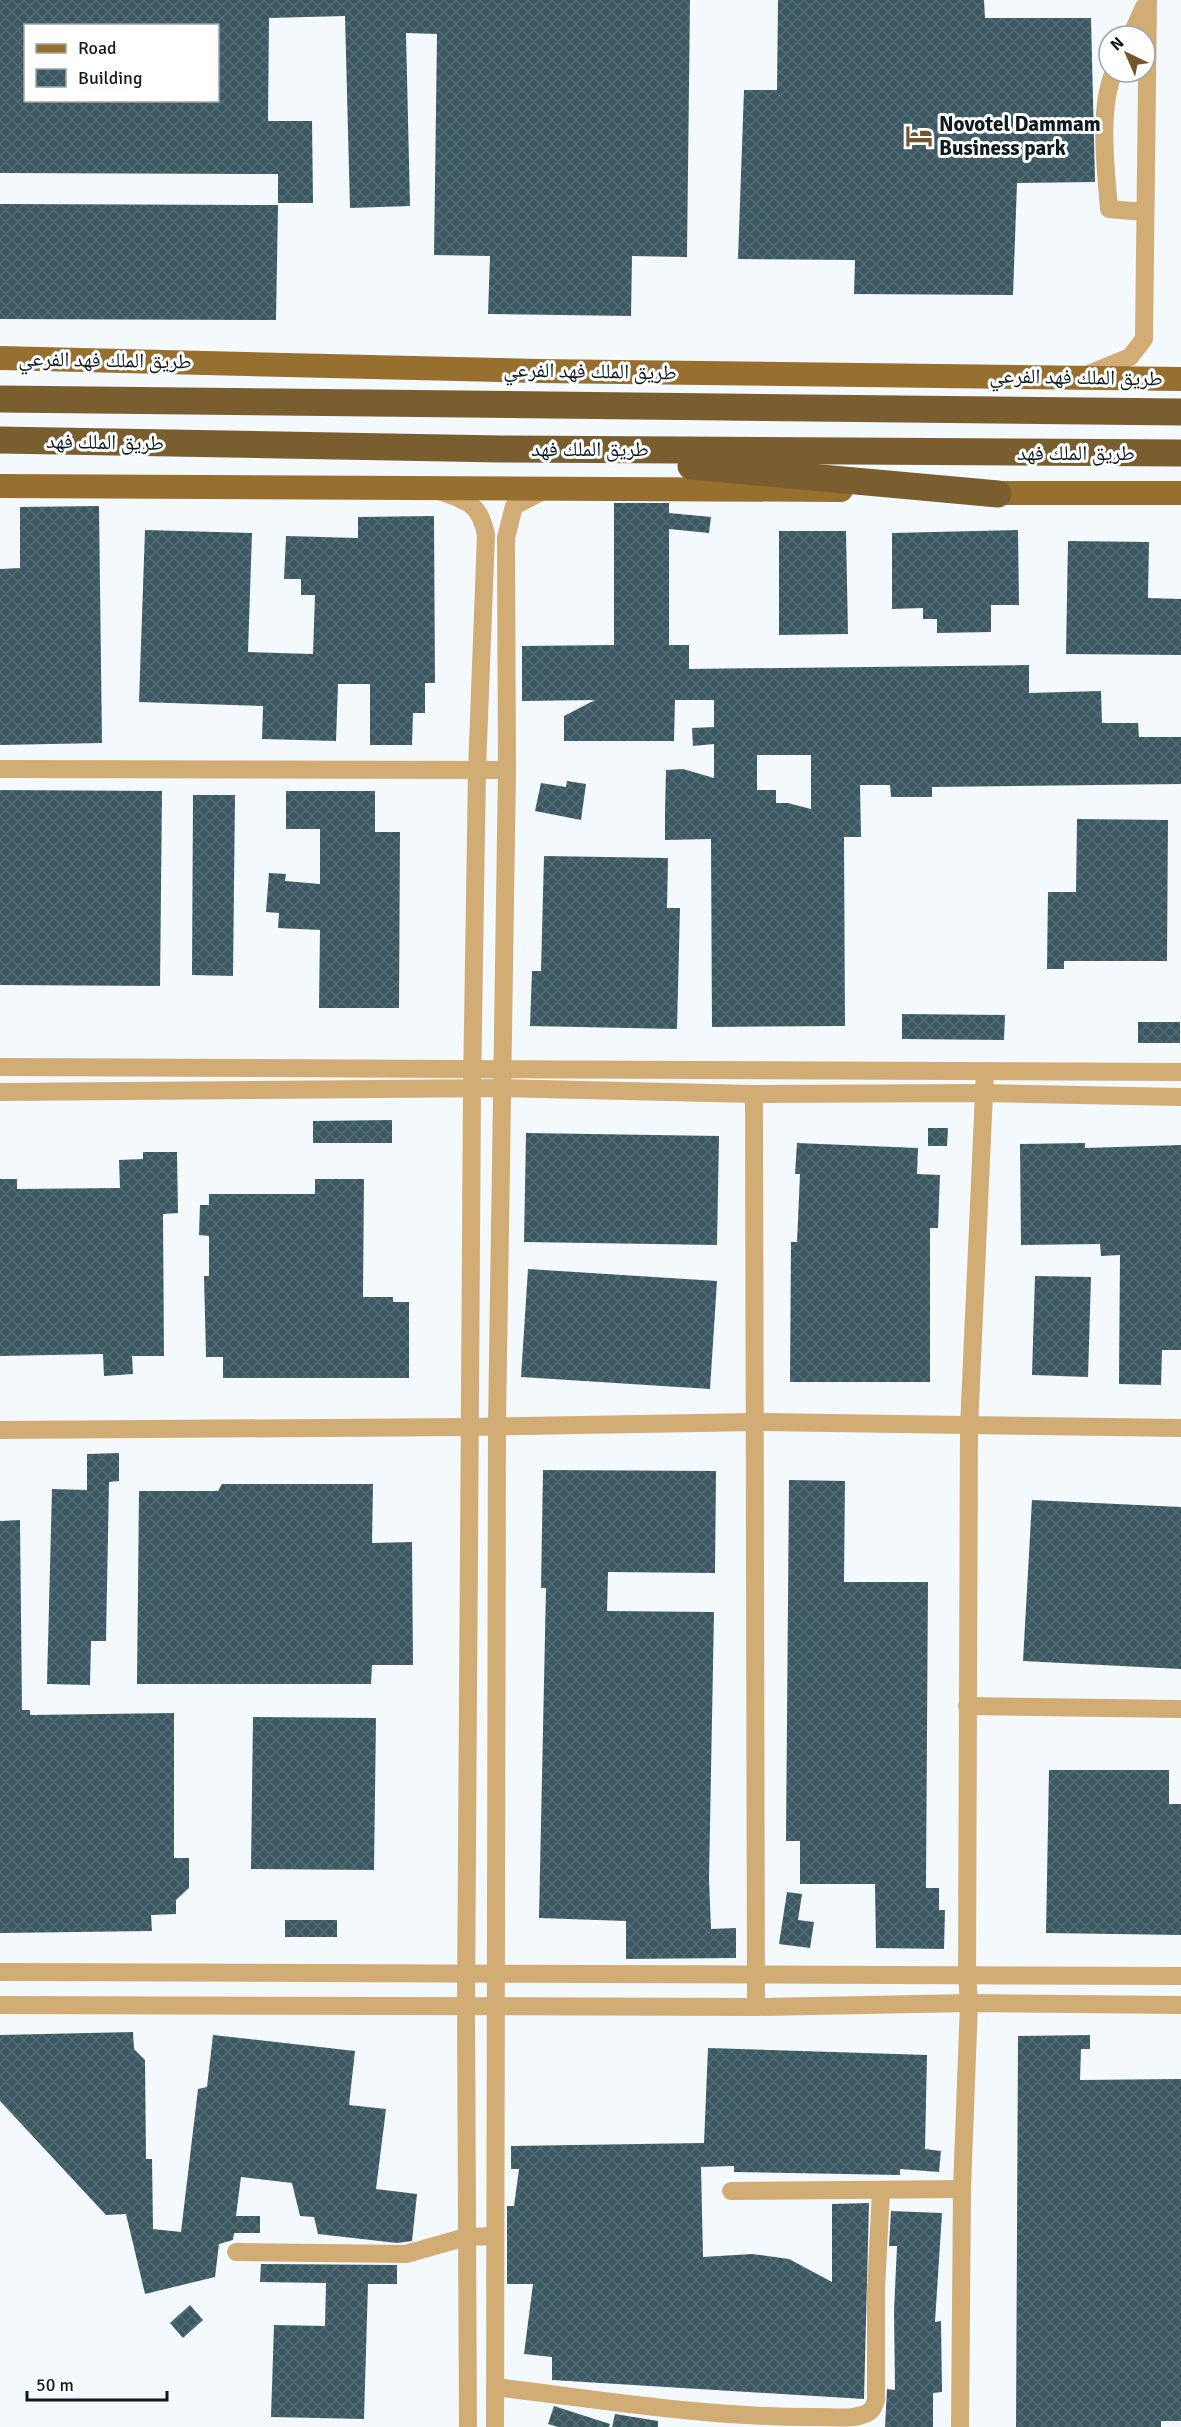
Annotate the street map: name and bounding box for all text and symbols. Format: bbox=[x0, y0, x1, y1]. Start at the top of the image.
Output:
legend bbox=[24, 24, 219, 102]
north arrow bbox=[1097, 24, 1157, 84]
text: N bbox=[1106, 33, 1128, 55]
text: Road bbox=[78, 37, 117, 59]
text: Building bbox=[78, 67, 142, 89]
place label: Novotel Dammam Business park bbox=[939, 111, 1101, 161]
hotel icon: Novotel Dammam Business park bbox=[904, 121, 934, 151]
street label: طريق الملك فهد الفرعي bbox=[18, 345, 192, 378]
street label: طريق الملك فهد الفرعي bbox=[503, 356, 677, 389]
street label: طريق الملك فهد الفرعي bbox=[989, 362, 1163, 395]
street label: طريق الملك فهد bbox=[46, 428, 164, 456]
street label: طريق الملك فهد bbox=[531, 436, 649, 462]
street label: طريق الملك فهد bbox=[1017, 440, 1135, 466]
scale bar bbox=[27, 2364, 166, 2402]
text: 50 m bbox=[36, 2374, 74, 2396]

